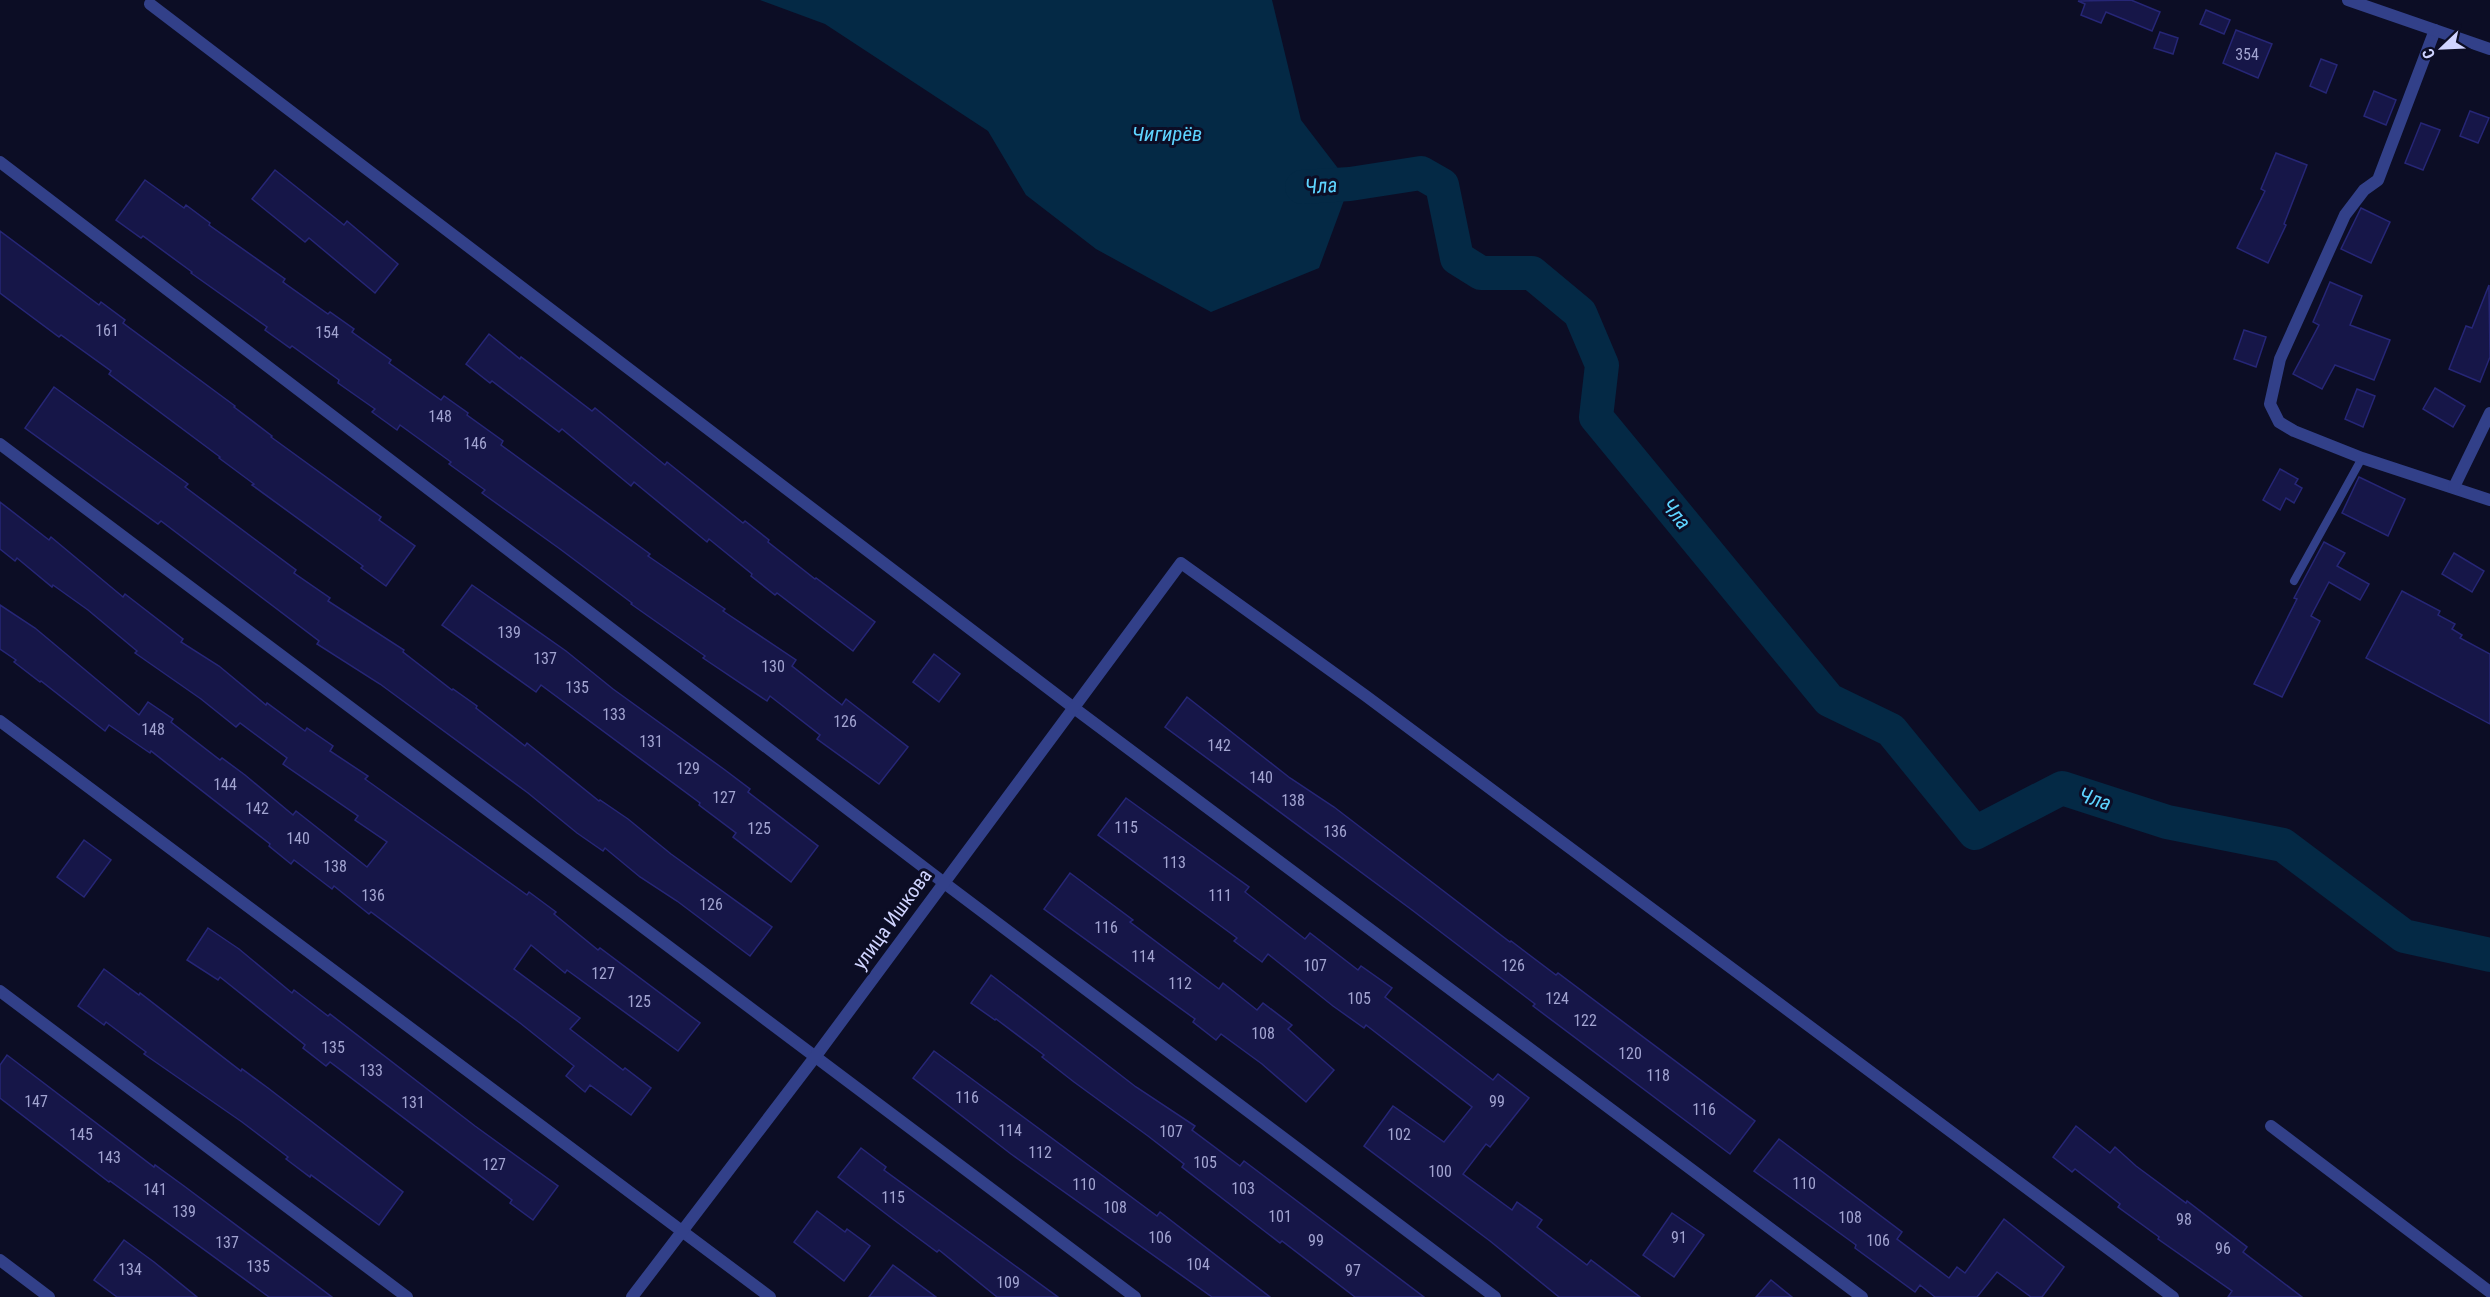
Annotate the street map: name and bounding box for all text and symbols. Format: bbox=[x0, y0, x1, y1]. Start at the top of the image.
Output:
north arrow bbox=[2412, 18, 2472, 78]
house number: 354 bbox=[2235, 45, 2259, 64]
text: С bbox=[2418, 46, 2439, 62]
water label: Чигирёв bbox=[1132, 122, 1202, 146]
water label: Чла bbox=[1304, 173, 1338, 199]
house number: 161 bbox=[95, 321, 119, 340]
house number: 154 bbox=[315, 323, 339, 342]
house number: 148 bbox=[428, 407, 452, 426]
house number: 146 bbox=[463, 434, 487, 453]
water label: Чла bbox=[1656, 494, 1696, 534]
house number: 139 bbox=[497, 623, 521, 642]
house number: 137 bbox=[533, 649, 557, 668]
house number: 130 bbox=[761, 657, 785, 676]
house number: 135 bbox=[565, 678, 589, 697]
house number: 133 bbox=[602, 705, 626, 724]
house number: 126 bbox=[833, 712, 857, 731]
house number: 148 bbox=[141, 720, 165, 739]
house number: 131 bbox=[639, 732, 663, 751]
house number: 142 bbox=[1207, 736, 1231, 755]
house number: 129 bbox=[676, 759, 700, 778]
house number: 140 bbox=[1249, 768, 1273, 787]
house number: 144 bbox=[213, 775, 237, 794]
water label: Чла bbox=[2076, 783, 2114, 815]
house number: 127 bbox=[712, 788, 736, 807]
house number: 138 bbox=[1281, 791, 1305, 810]
house number: 142 bbox=[245, 799, 269, 818]
house number: 115 bbox=[1114, 818, 1138, 837]
house number: 125 bbox=[747, 819, 771, 838]
house number: 136 bbox=[1323, 822, 1347, 841]
house number: 140 bbox=[286, 829, 310, 848]
house number: 113 bbox=[1162, 853, 1186, 872]
house number: 138 bbox=[323, 857, 347, 876]
street label: улица Ишкова bbox=[847, 864, 937, 974]
house number: 136 bbox=[361, 886, 385, 905]
house number: 111 bbox=[1208, 886, 1232, 905]
house number: 126 bbox=[699, 895, 723, 914]
house number: 116 bbox=[1094, 918, 1118, 937]
house number: 114 bbox=[1131, 947, 1155, 966]
house number: 107 bbox=[1303, 956, 1327, 975]
house number: 126 bbox=[1501, 956, 1525, 975]
house number: 127 bbox=[591, 964, 615, 983]
house number: 112 bbox=[1168, 974, 1192, 993]
house number: 105 bbox=[1347, 989, 1371, 1008]
house number: 124 bbox=[1545, 989, 1569, 1008]
house number: 125 bbox=[627, 992, 651, 1011]
house number: 122 bbox=[1573, 1011, 1597, 1030]
house number: 108 bbox=[1251, 1024, 1275, 1043]
house number: 135 bbox=[321, 1038, 345, 1057]
house number: 120 bbox=[1618, 1044, 1642, 1063]
house number: 133 bbox=[359, 1061, 383, 1080]
house number: 118 bbox=[1646, 1066, 1670, 1085]
house number: 116 bbox=[955, 1088, 979, 1107]
house number: 147 bbox=[24, 1092, 48, 1111]
house number: 99 bbox=[1489, 1092, 1505, 1111]
house number: 131 bbox=[401, 1093, 425, 1112]
house number: 116 bbox=[1692, 1100, 1716, 1119]
house number: 114 bbox=[998, 1121, 1022, 1140]
house number: 107 bbox=[1159, 1122, 1183, 1141]
house number: 145 bbox=[69, 1125, 93, 1144]
house number: 102 bbox=[1387, 1125, 1411, 1144]
house number: 112 bbox=[1028, 1143, 1052, 1162]
house number: 143 bbox=[97, 1148, 121, 1167]
house number: 105 bbox=[1193, 1153, 1217, 1172]
house number: 127 bbox=[482, 1155, 506, 1174]
house number: 100 bbox=[1428, 1162, 1452, 1181]
house number: 110 bbox=[1792, 1174, 1816, 1193]
house number: 110 bbox=[1072, 1175, 1096, 1194]
house number: 103 bbox=[1231, 1179, 1255, 1198]
house number: 141 bbox=[143, 1180, 167, 1199]
house number: 115 bbox=[881, 1188, 905, 1207]
house number: 108 bbox=[1103, 1198, 1127, 1217]
house number: 139 bbox=[172, 1202, 196, 1221]
house number: 101 bbox=[1268, 1207, 1292, 1226]
house number: 108 bbox=[1838, 1208, 1862, 1227]
house number: 98 bbox=[2176, 1210, 2192, 1229]
house number: 106 bbox=[1148, 1228, 1172, 1247]
house number: 91 bbox=[1671, 1228, 1687, 1247]
house number: 99 bbox=[1308, 1231, 1324, 1250]
house number: 106 bbox=[1866, 1231, 1890, 1250]
house number: 137 bbox=[215, 1233, 239, 1252]
house number: 96 bbox=[2215, 1239, 2231, 1258]
house number: 104 bbox=[1186, 1255, 1210, 1274]
house number: 135 bbox=[246, 1257, 270, 1276]
house number: 134 bbox=[118, 1260, 142, 1279]
house number: 97 bbox=[1345, 1261, 1361, 1280]
house number: 109 bbox=[996, 1273, 1020, 1292]

